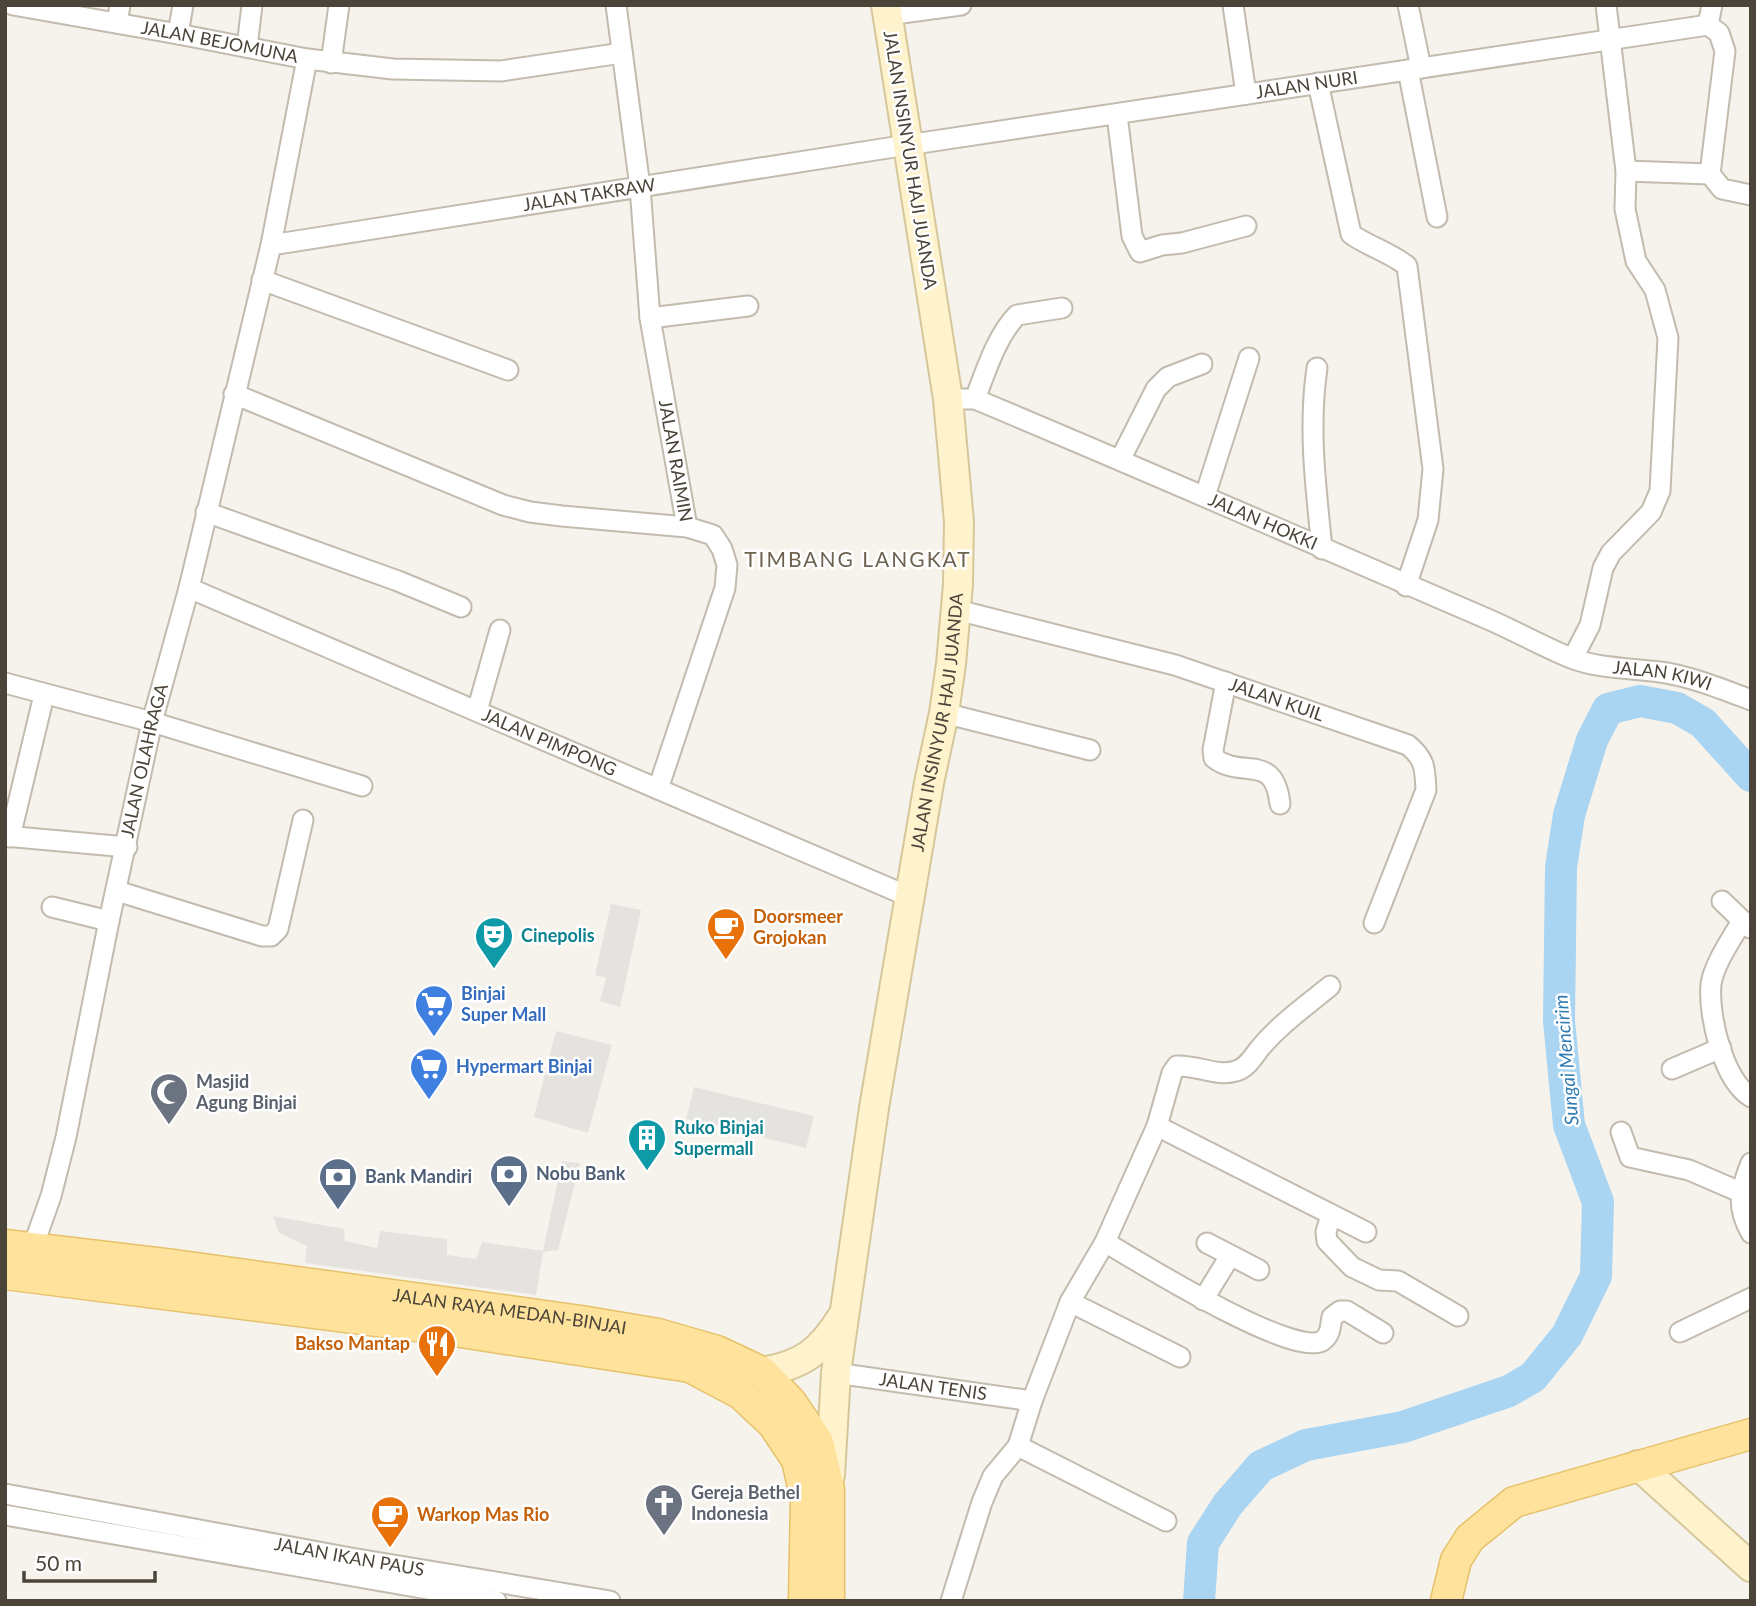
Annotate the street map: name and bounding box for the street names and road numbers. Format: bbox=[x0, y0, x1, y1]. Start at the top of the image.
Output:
street label: JALAN BEJOMUNA bbox=[140, 16, 301, 67]
street label: JALAN INSINYUR HAJI JUANDA bbox=[880, 29, 942, 292]
street label: JALAN NURI bbox=[1254, 66, 1359, 103]
street label: JALAN TAKRAW bbox=[521, 173, 657, 215]
street label: JALAN RAIMIN bbox=[655, 398, 698, 523]
street label: JALAN HOKKI bbox=[1205, 488, 1321, 554]
street label: JALAN INSINYUR HAJI JUANDA bbox=[906, 591, 967, 853]
street label: JALAN KIWI bbox=[1612, 655, 1715, 695]
street label: JALAN KUIL bbox=[1226, 672, 1327, 725]
street label: JALAN OLAHRAGA bbox=[115, 680, 172, 840]
street label: JALAN PIMPONG bbox=[479, 703, 620, 780]
street label: JALAN RAYA MEDAN-BINJAI bbox=[391, 1283, 628, 1339]
street label: JALAN TENIS bbox=[878, 1367, 988, 1404]
street label: JALAN IKAN PAUS bbox=[273, 1532, 426, 1580]

